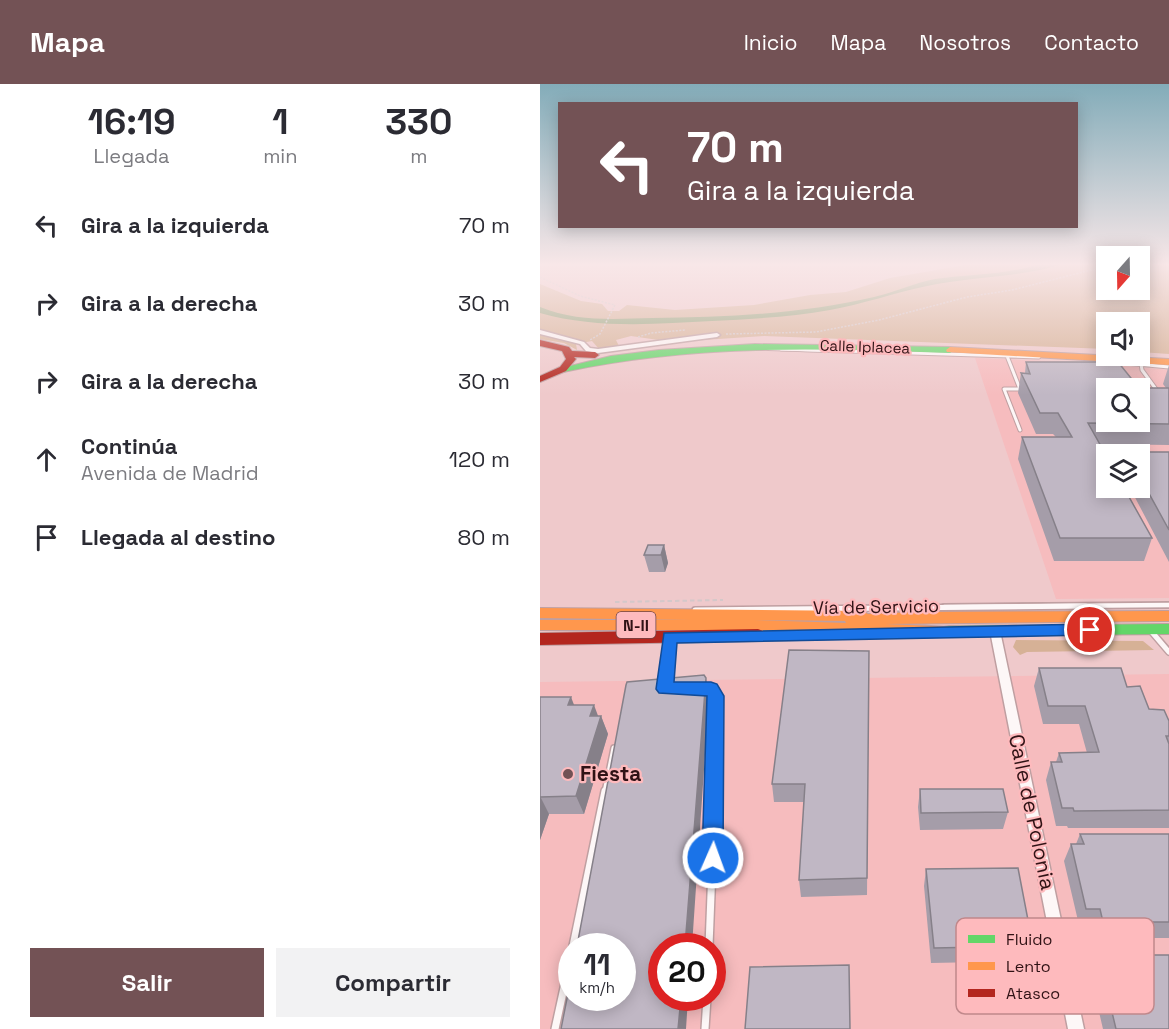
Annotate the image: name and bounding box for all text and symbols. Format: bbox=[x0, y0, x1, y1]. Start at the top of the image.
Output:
text: Mapa bbox=[30, 24, 105, 60]
text: Inicio bbox=[744, 29, 798, 56]
text: Mapa bbox=[831, 29, 886, 56]
text: Nosotros bbox=[919, 29, 1011, 56]
text: Contacto bbox=[1044, 29, 1139, 56]
text: 16:19 bbox=[88, 99, 175, 145]
text: 1 bbox=[272, 99, 288, 145]
text: 330 bbox=[385, 99, 452, 145]
text: 70 m bbox=[687, 121, 784, 174]
icon: left bbox=[588, 126, 666, 204]
text: Llegada bbox=[94, 143, 170, 169]
text: min bbox=[263, 143, 298, 169]
text: m bbox=[410, 143, 427, 169]
text: Gira a la izquierda bbox=[687, 173, 914, 208]
icon: left bbox=[30, 209, 63, 242]
text: Gira a la izquierda bbox=[81, 211, 269, 239]
text: 70 m bbox=[459, 211, 510, 239]
north arrow bbox=[1096, 246, 1150, 300]
map controls bbox=[1096, 246, 1150, 498]
icon: right bbox=[30, 287, 63, 320]
text: Gira a la derecha bbox=[81, 289, 258, 317]
text: 30 m bbox=[458, 289, 510, 317]
button: sound bbox=[1096, 312, 1150, 366]
street label: Calle Iplacea bbox=[820, 335, 911, 358]
icon: right bbox=[30, 365, 63, 398]
text: Gira a la derecha bbox=[81, 367, 258, 395]
text: 30 m bbox=[458, 367, 510, 395]
button: search bbox=[1096, 378, 1150, 432]
text: Continúa bbox=[81, 432, 177, 460]
icon: ahead bbox=[30, 443, 63, 476]
button: layers bbox=[1096, 444, 1150, 498]
text: 120 m bbox=[449, 445, 510, 473]
text: Avenida de Madrid bbox=[81, 460, 259, 486]
icon: arrive bbox=[30, 521, 63, 554]
text: Llegada al destino bbox=[81, 523, 275, 551]
text: 80 m bbox=[458, 523, 510, 551]
street label: Vía de Servicio bbox=[813, 594, 939, 619]
pin bbox=[1064, 604, 1115, 655]
road number: N-II bbox=[616, 612, 656, 638]
icon: arrive bbox=[1073, 613, 1106, 646]
street label: Calle de Polonia bbox=[1003, 732, 1062, 892]
place label: Fiesta bbox=[580, 760, 641, 787]
marker: Fiesta bbox=[561, 767, 575, 781]
position arrow bbox=[681, 826, 745, 890]
legend bbox=[956, 918, 1154, 1014]
text: Fluido bbox=[1006, 929, 1052, 950]
speed limit sign: 20 bbox=[648, 933, 726, 1011]
text: 11 bbox=[583, 945, 611, 984]
button: Salir bbox=[30, 948, 264, 1017]
button: Compartir bbox=[276, 948, 510, 1017]
text: Lento bbox=[1006, 956, 1051, 977]
text: km/h bbox=[579, 978, 615, 997]
text: Atasco bbox=[1006, 983, 1060, 1004]

